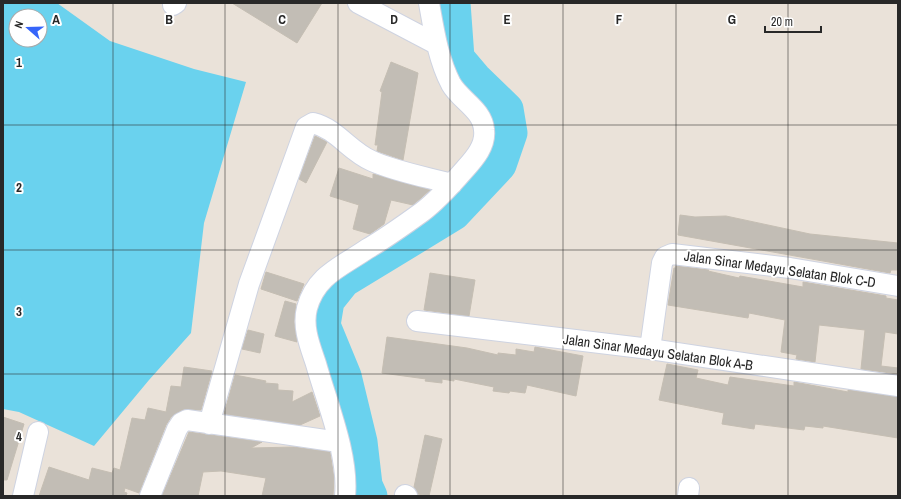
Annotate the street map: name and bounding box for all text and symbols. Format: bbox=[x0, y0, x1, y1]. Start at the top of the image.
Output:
north arrow bbox=[8, 8, 48, 48]
scale bar bbox=[765, 8, 821, 34]
text: A bbox=[52, 11, 60, 28]
text: B bbox=[165, 11, 173, 28]
text: C bbox=[278, 11, 286, 28]
text: D bbox=[390, 11, 398, 28]
text: E bbox=[503, 11, 511, 28]
text: F bbox=[616, 11, 623, 28]
text: G bbox=[728, 11, 736, 28]
text: 20 m bbox=[771, 14, 793, 30]
text: N bbox=[11, 19, 26, 30]
text: 1 bbox=[16, 54, 22, 71]
text: 2 bbox=[16, 179, 22, 196]
street label: Jalan Sinar Medayu Selatan Blok C-D bbox=[683, 247, 877, 291]
text: 3 bbox=[16, 303, 22, 320]
street label: Jalan Sinar Medayu Selatan Blok A-B bbox=[562, 330, 754, 374]
text: 4 bbox=[16, 428, 22, 445]

